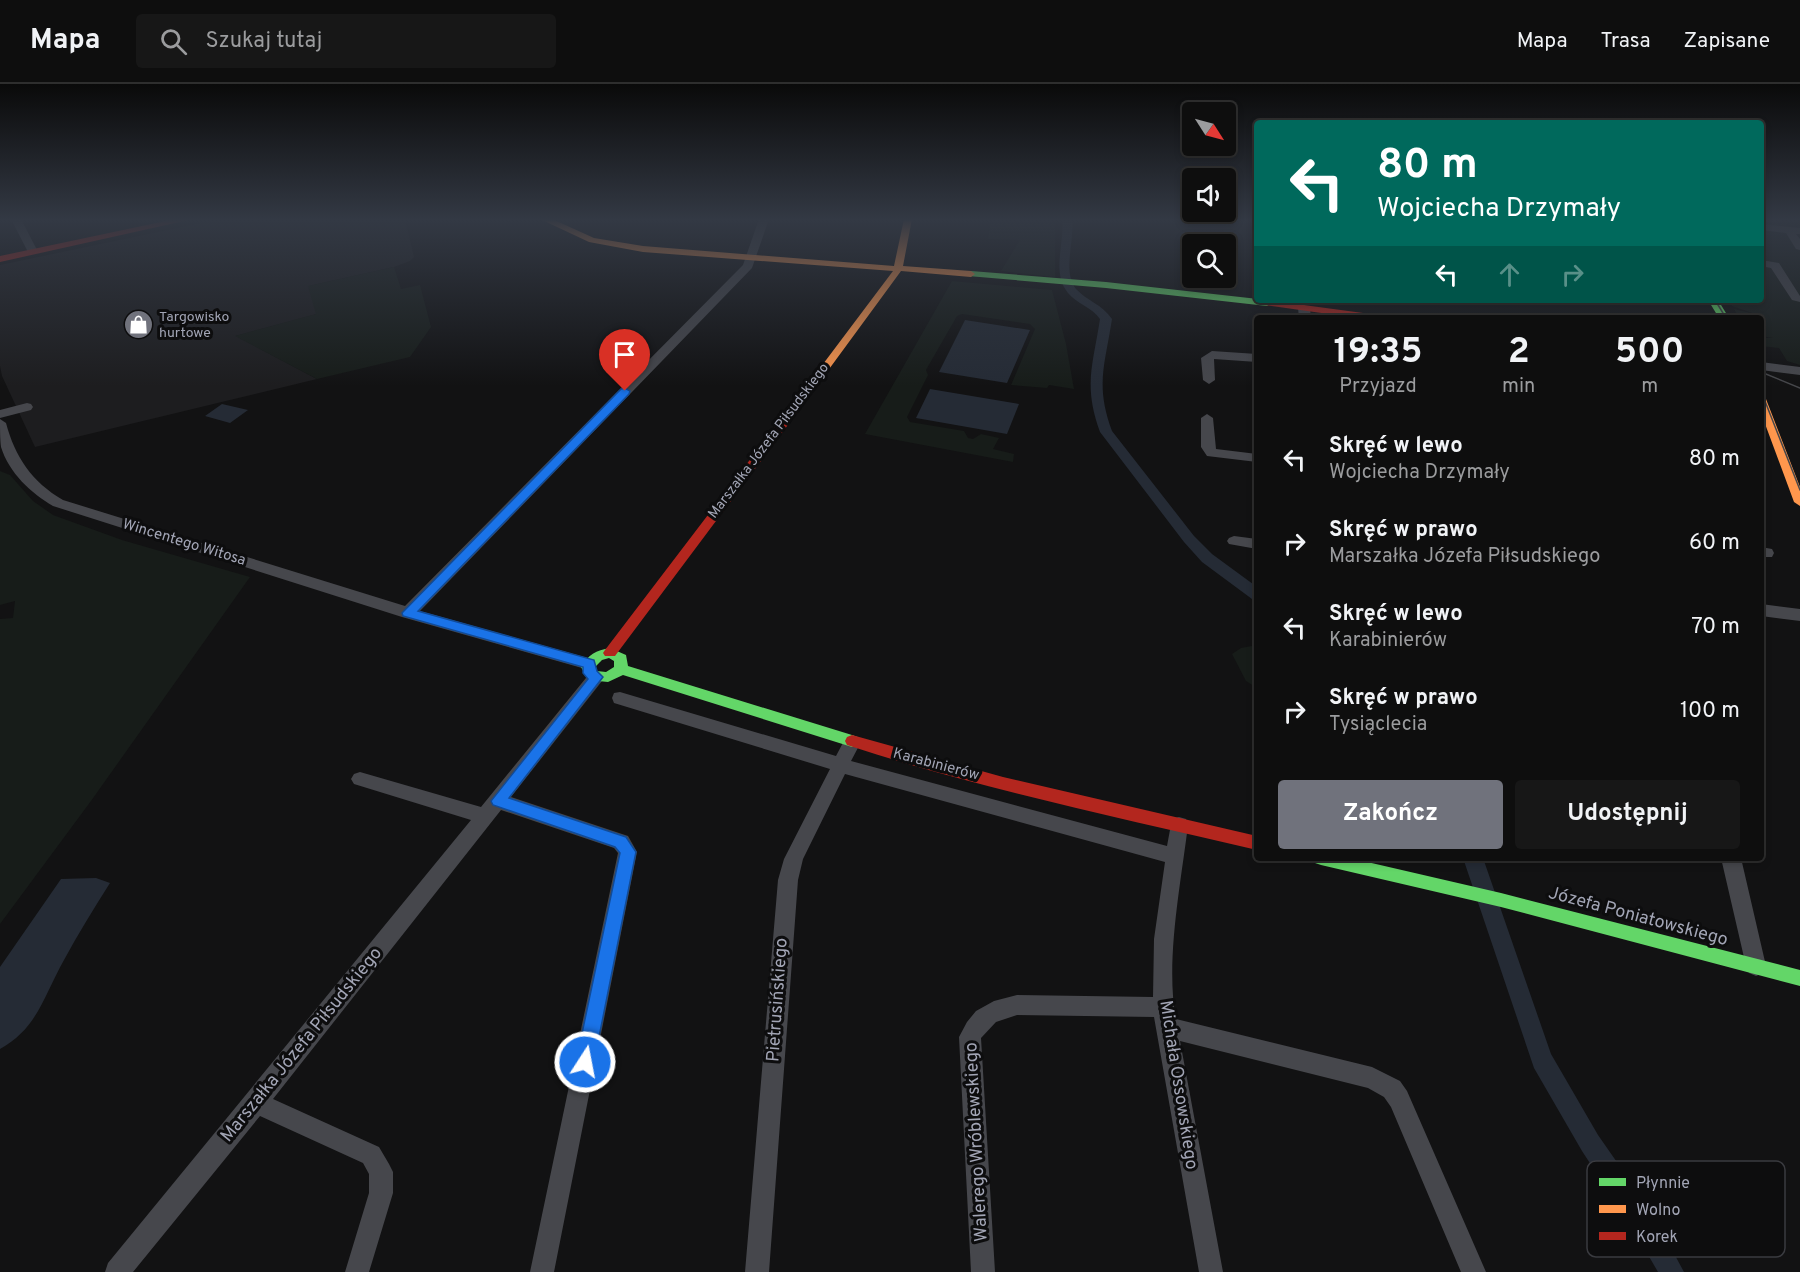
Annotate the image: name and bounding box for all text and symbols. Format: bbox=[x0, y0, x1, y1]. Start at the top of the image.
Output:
search box bbox=[136, 14, 556, 68]
text: Mapa bbox=[30, 23, 100, 59]
icon: search bbox=[157, 25, 190, 58]
text: Szukaj tutaj bbox=[205, 28, 322, 55]
text: Mapa bbox=[1517, 28, 1568, 55]
text: Trasa bbox=[1601, 28, 1650, 55]
text: Zapisane bbox=[1683, 28, 1770, 55]
north arrow bbox=[1182, 102, 1236, 156]
map controls bbox=[1182, 102, 1236, 288]
text: 80 m bbox=[1377, 140, 1478, 193]
icon: left bbox=[1278, 144, 1356, 222]
button: sound bbox=[1182, 168, 1236, 222]
text: Wojciecha Drzymały bbox=[1377, 192, 1621, 226]
button: search bbox=[1182, 234, 1236, 288]
icon: left bbox=[1430, 258, 1463, 291]
icon: ahead bbox=[1493, 258, 1526, 291]
icon: right bbox=[1556, 258, 1589, 291]
shop icon: Targowisko hurtowe bbox=[122, 309, 154, 341]
place label: Targowisko hurtowe bbox=[159, 309, 230, 342]
pin bbox=[599, 329, 650, 391]
text: 19:35 bbox=[1334, 330, 1422, 376]
text: 2 bbox=[1508, 330, 1530, 376]
text: 500 bbox=[1615, 330, 1684, 376]
icon: arrive bbox=[608, 338, 641, 371]
street label: Marszałka Józefa Piłsudskiego bbox=[705, 360, 833, 522]
text: Przyjazd bbox=[1339, 374, 1417, 400]
text: min bbox=[1502, 374, 1535, 400]
text: m bbox=[1641, 374, 1658, 400]
text: Skręć w lewo bbox=[1329, 433, 1463, 460]
icon: left bbox=[1278, 443, 1311, 476]
text: 80 m bbox=[1689, 446, 1740, 473]
text: Wojciecha Drzymały bbox=[1329, 460, 1510, 486]
street label: Wincentego Witosa bbox=[120, 515, 248, 571]
text: Skręć w prawo bbox=[1329, 517, 1478, 544]
icon: right bbox=[1278, 527, 1311, 560]
text: 60 m bbox=[1689, 530, 1740, 557]
text: Marszałka Józefa Piłsudskiego bbox=[1329, 544, 1600, 570]
text: Skręć w lewo bbox=[1329, 601, 1463, 628]
icon: left bbox=[1278, 611, 1311, 644]
text: 70 m bbox=[1691, 614, 1740, 641]
text: Karabinierów bbox=[1329, 628, 1447, 654]
text: Skręć w prawo bbox=[1329, 685, 1478, 712]
icon: right bbox=[1278, 695, 1311, 728]
text: 100 m bbox=[1680, 698, 1740, 725]
text: Tysiąclecia bbox=[1329, 712, 1427, 738]
street label: Karabinierów bbox=[891, 744, 981, 786]
button: Zakończ bbox=[1278, 780, 1503, 849]
button: Udostępnij bbox=[1515, 780, 1740, 849]
street label: Józefa Poniatowskiego bbox=[1546, 882, 1730, 952]
street label: Pietrusińskiego bbox=[762, 937, 794, 1063]
street label: Marszałka Józefa Piłsudskiego bbox=[216, 943, 388, 1147]
street label: Michała Ossowskiego bbox=[1153, 999, 1203, 1171]
position arrow bbox=[553, 1030, 617, 1094]
street label: Walerego Wróblewskiego bbox=[960, 1042, 994, 1242]
legend bbox=[1587, 1161, 1785, 1257]
text: Płynnie bbox=[1636, 1174, 1690, 1194]
text: Wolno bbox=[1636, 1201, 1680, 1221]
text: Korek bbox=[1636, 1228, 1678, 1248]

